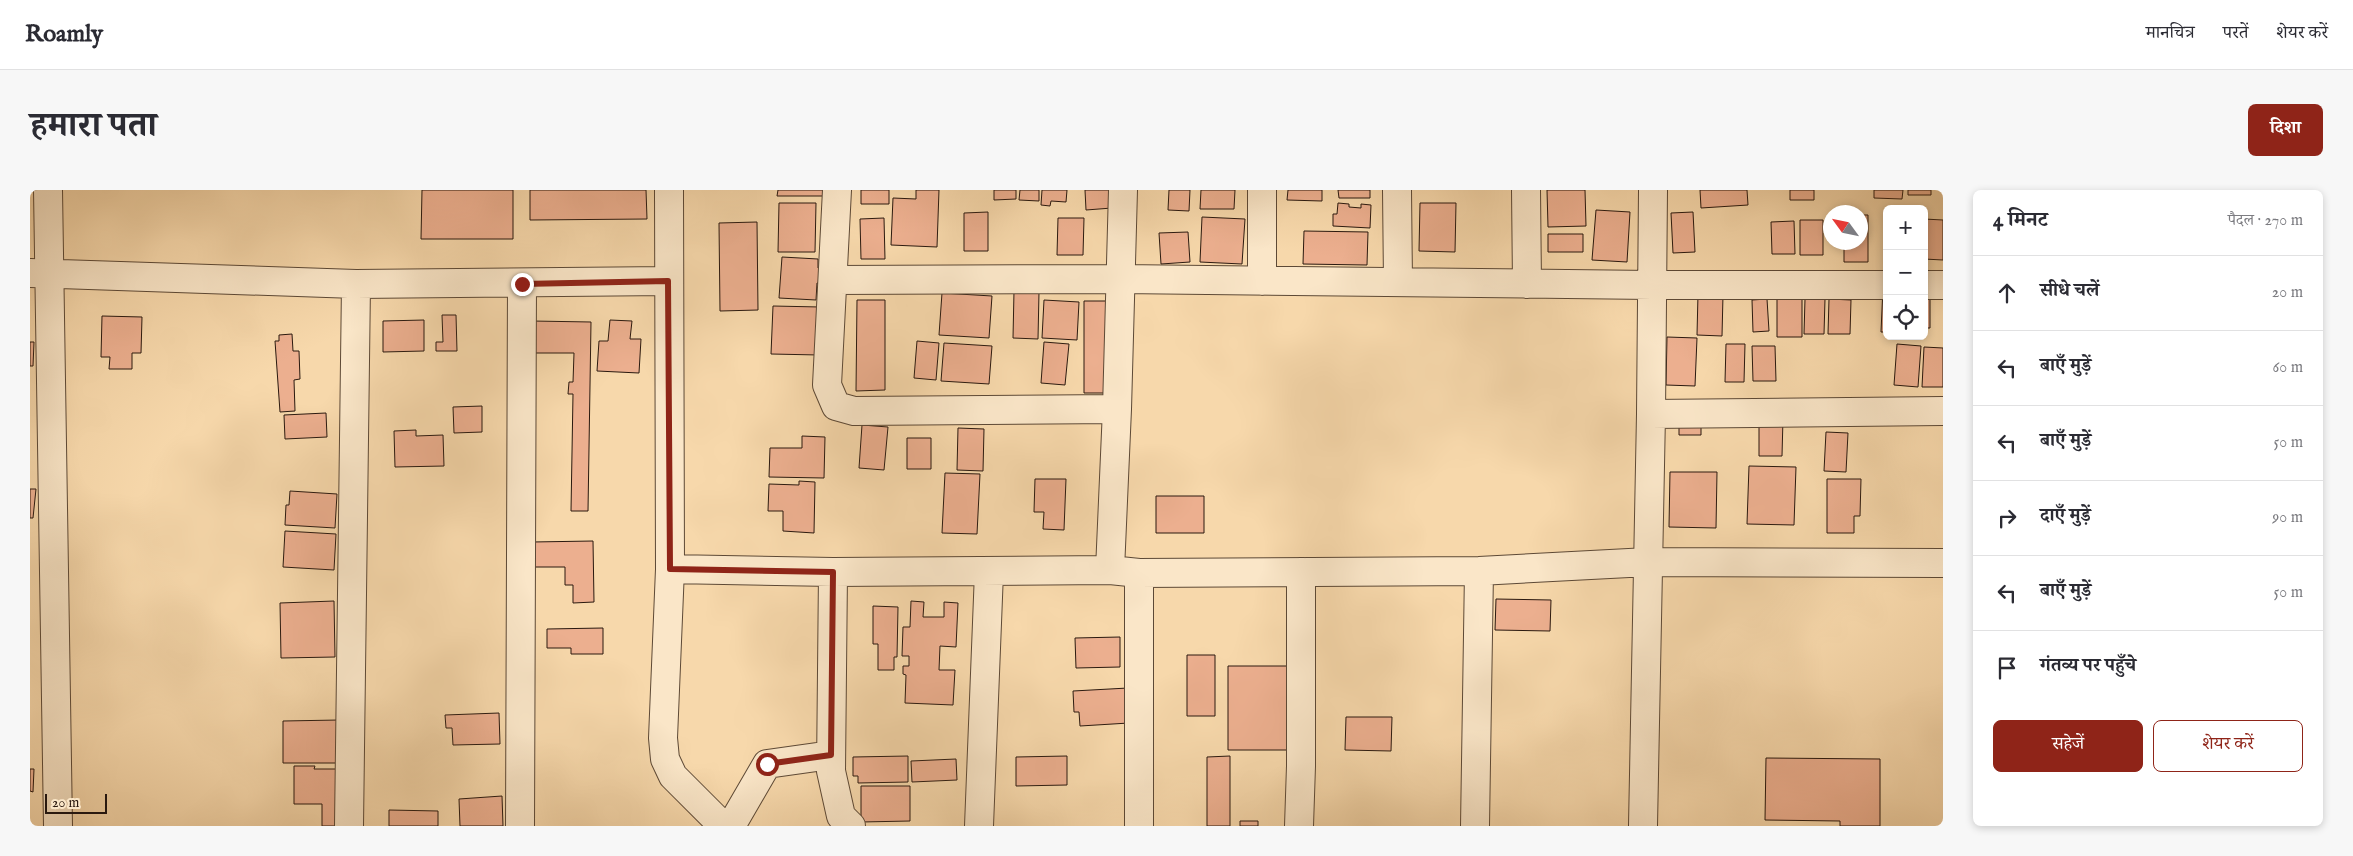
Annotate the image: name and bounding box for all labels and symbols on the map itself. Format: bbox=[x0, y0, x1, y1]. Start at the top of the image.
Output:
north arrow bbox=[1823, 205, 1868, 250]
route end bbox=[511, 273, 534, 296]
route start bbox=[756, 753, 779, 776]
scale bar bbox=[45, 791, 108, 814]

